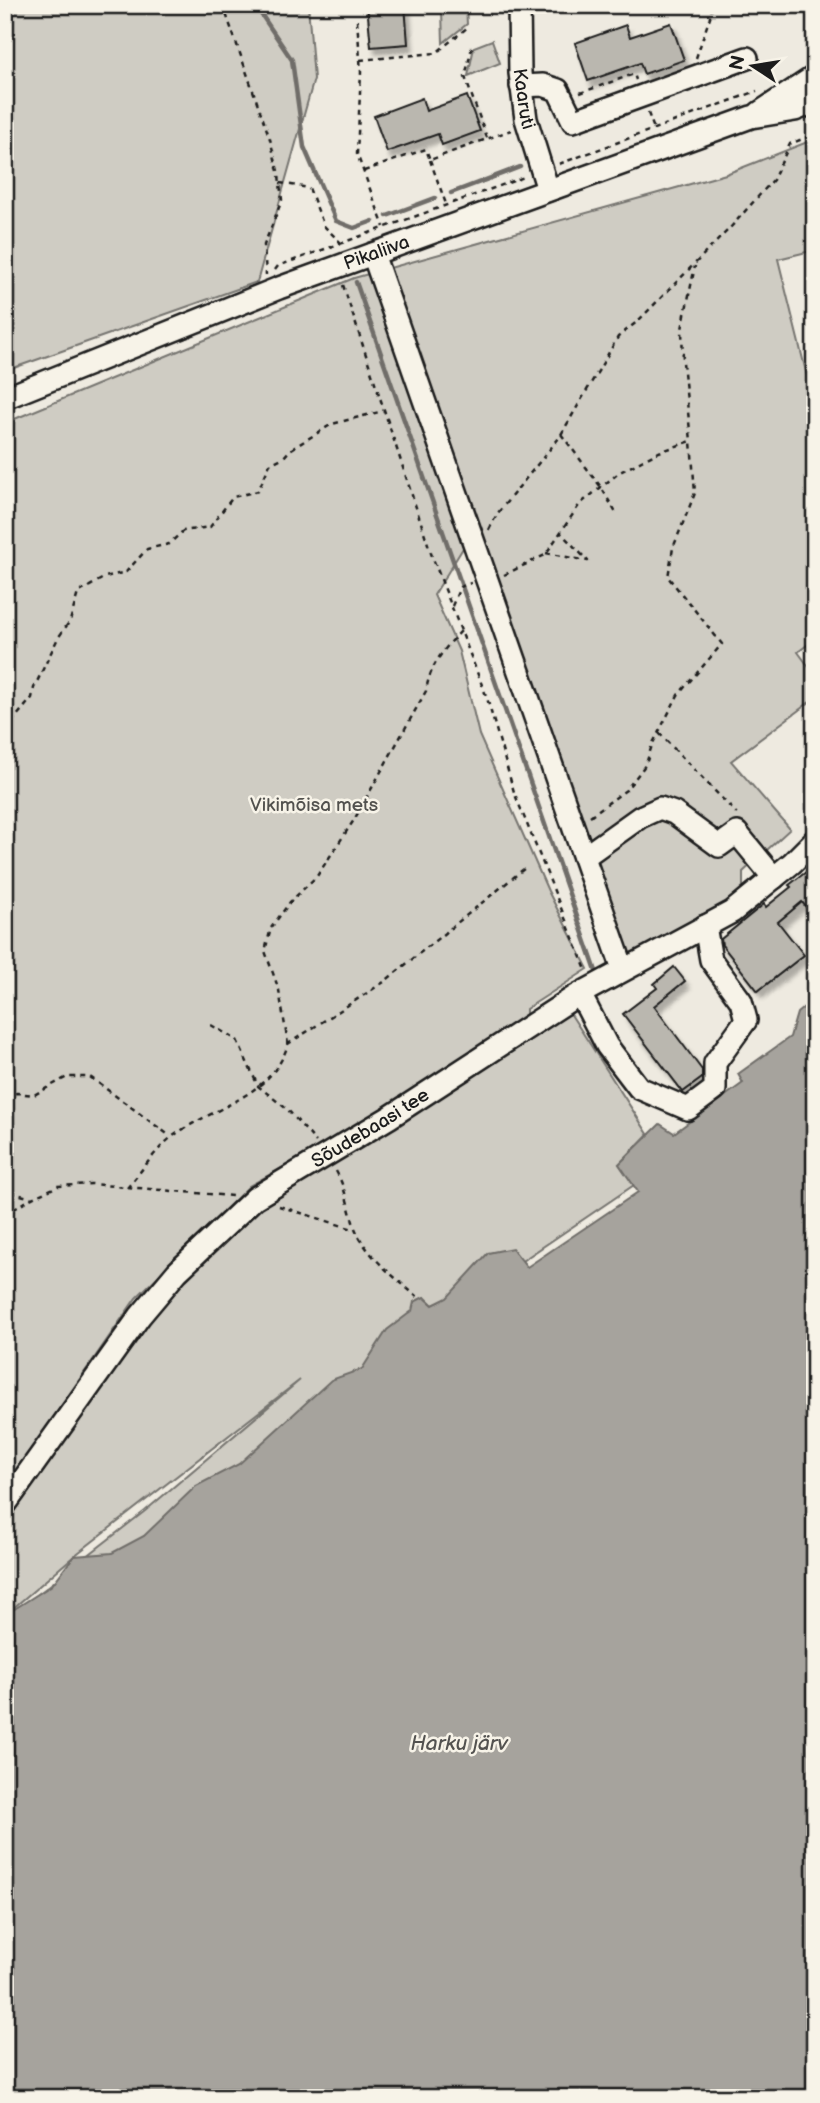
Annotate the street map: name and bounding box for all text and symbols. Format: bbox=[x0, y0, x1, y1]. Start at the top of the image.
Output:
north arrow bbox=[718, 32, 788, 102]
text: N bbox=[725, 53, 751, 72]
street label: Kaaruti bbox=[508, 67, 540, 132]
street label: Pikaliiva bbox=[340, 230, 413, 275]
park label: Vikimõisa mets bbox=[250, 794, 378, 817]
street label: Sõudebaasi tee bbox=[307, 1083, 433, 1173]
water label: Harku järv bbox=[411, 1731, 509, 1756]

